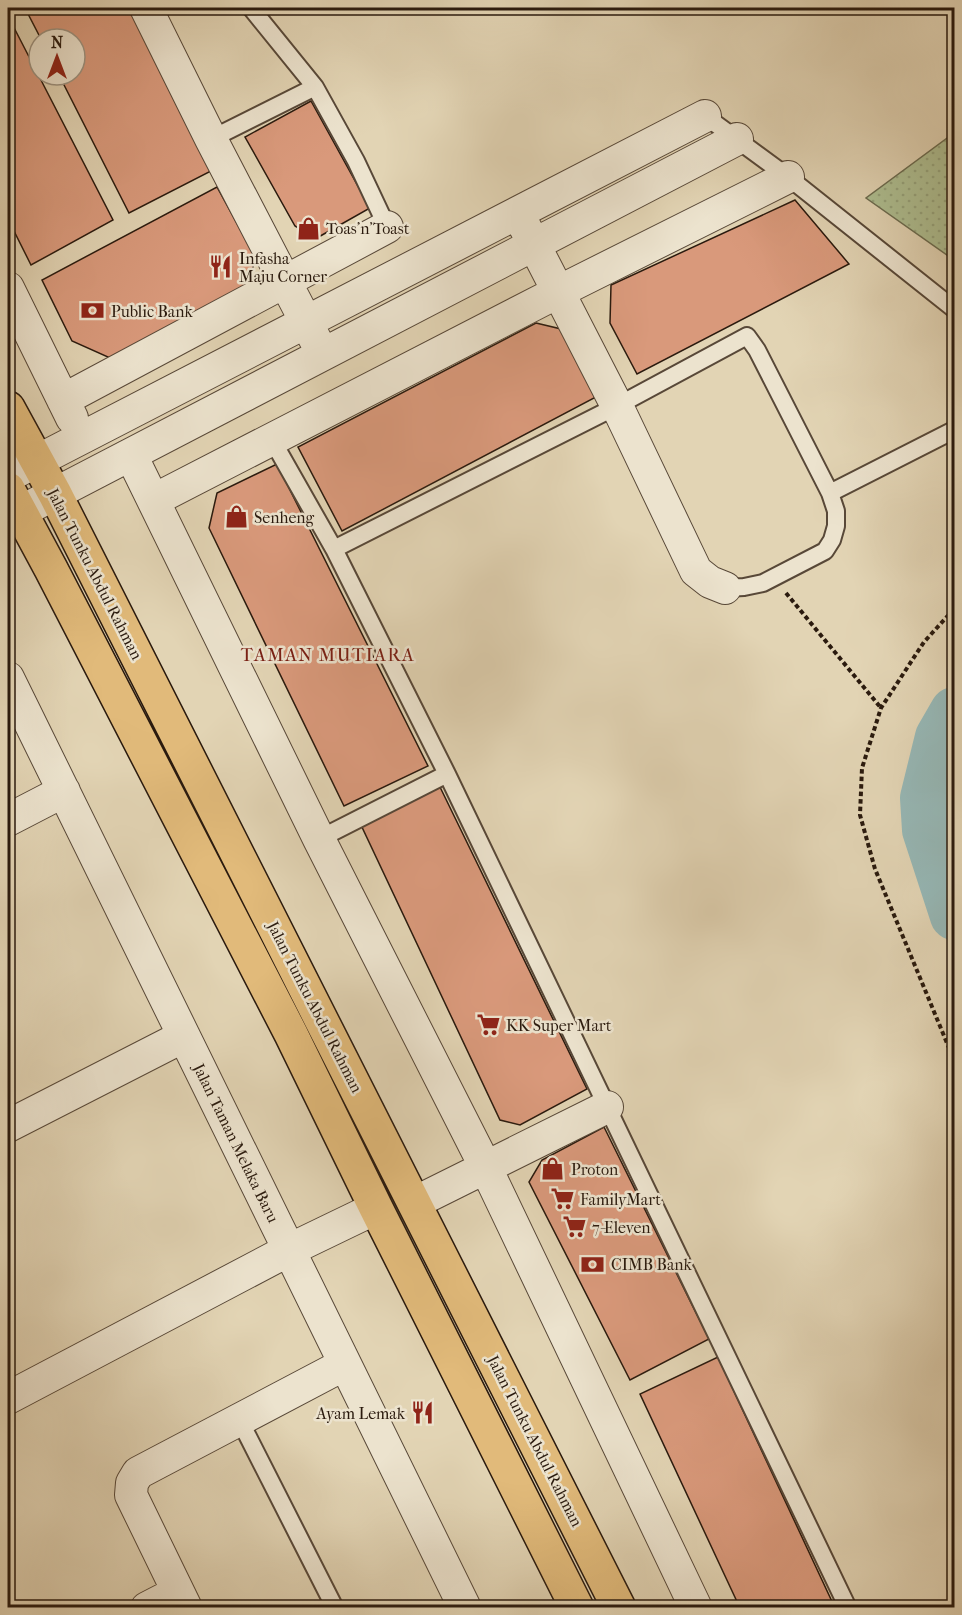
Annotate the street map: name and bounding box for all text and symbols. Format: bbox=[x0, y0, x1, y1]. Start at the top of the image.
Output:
north arrow bbox=[27, 27, 87, 87]
text: N bbox=[51, 33, 64, 52]
shop icon: Toas'n'Toast bbox=[295, 215, 321, 241]
place label: Toas'n'Toast bbox=[326, 219, 410, 238]
place label: Infasha Maju Corner bbox=[239, 249, 327, 286]
restaurant icon: Infasha Maju Corner bbox=[208, 254, 234, 280]
bank icon: Public Bank bbox=[80, 298, 106, 324]
place label: Public Bank bbox=[111, 302, 193, 321]
street label: Jalan Tunku Abdul Rahman bbox=[43, 483, 147, 663]
shop icon: Senheng bbox=[223, 504, 249, 530]
place label: Senheng bbox=[254, 508, 315, 527]
district label: TAMAN MUTIARA bbox=[241, 645, 415, 666]
street label: Jalan Tunku Abdul Rahman bbox=[263, 916, 367, 1096]
supermarket icon: KK Super Mart bbox=[475, 1012, 501, 1038]
place label: KK Super Mart bbox=[506, 1016, 612, 1035]
street label: Jalan Taman Melaka Baru bbox=[188, 1059, 283, 1226]
shop icon: Proton bbox=[540, 1156, 566, 1182]
place label: Proton bbox=[571, 1160, 619, 1179]
supermarket icon: FamilyMart bbox=[549, 1186, 575, 1212]
place label: FamilyMart bbox=[580, 1190, 661, 1209]
supermarket icon: 7-Eleven bbox=[561, 1214, 587, 1240]
place label: 7-Eleven bbox=[592, 1218, 651, 1237]
bank icon: CIMB Bank bbox=[580, 1251, 606, 1277]
place label: CIMB Bank bbox=[611, 1255, 693, 1274]
street label: Jalan Tunku Abdul Rahman bbox=[483, 1350, 587, 1530]
restaurant icon: Ayam Lemak bbox=[410, 1400, 436, 1426]
place label: Ayam Lemak bbox=[315, 1404, 406, 1423]

